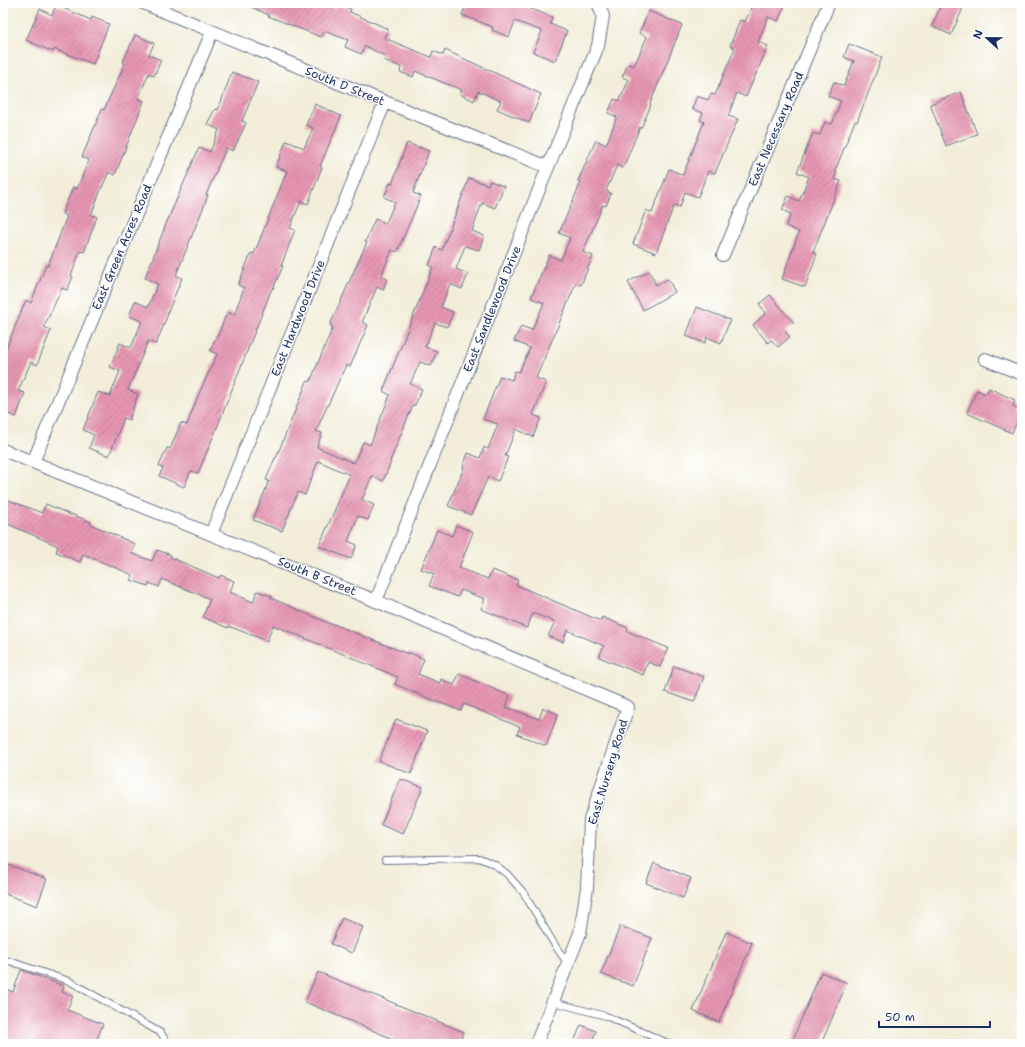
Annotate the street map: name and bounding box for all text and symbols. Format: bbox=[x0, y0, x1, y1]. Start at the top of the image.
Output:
north arrow bbox=[967, 18, 1007, 58]
text: N bbox=[970, 27, 987, 41]
street label: South D Street bbox=[303, 63, 387, 109]
street label: East Necessary Road bbox=[745, 69, 808, 189]
street label: East Green Acres Road bbox=[88, 181, 156, 312]
street label: East Sandlewood Drive bbox=[459, 243, 525, 374]
street label: East Hardwood Drive bbox=[267, 257, 329, 379]
street label: South B Street bbox=[275, 553, 359, 599]
street label: East Nursery Road bbox=[584, 717, 632, 827]
scale bar bbox=[879, 1003, 990, 1029]
text: 50 m bbox=[885, 1009, 915, 1025]

